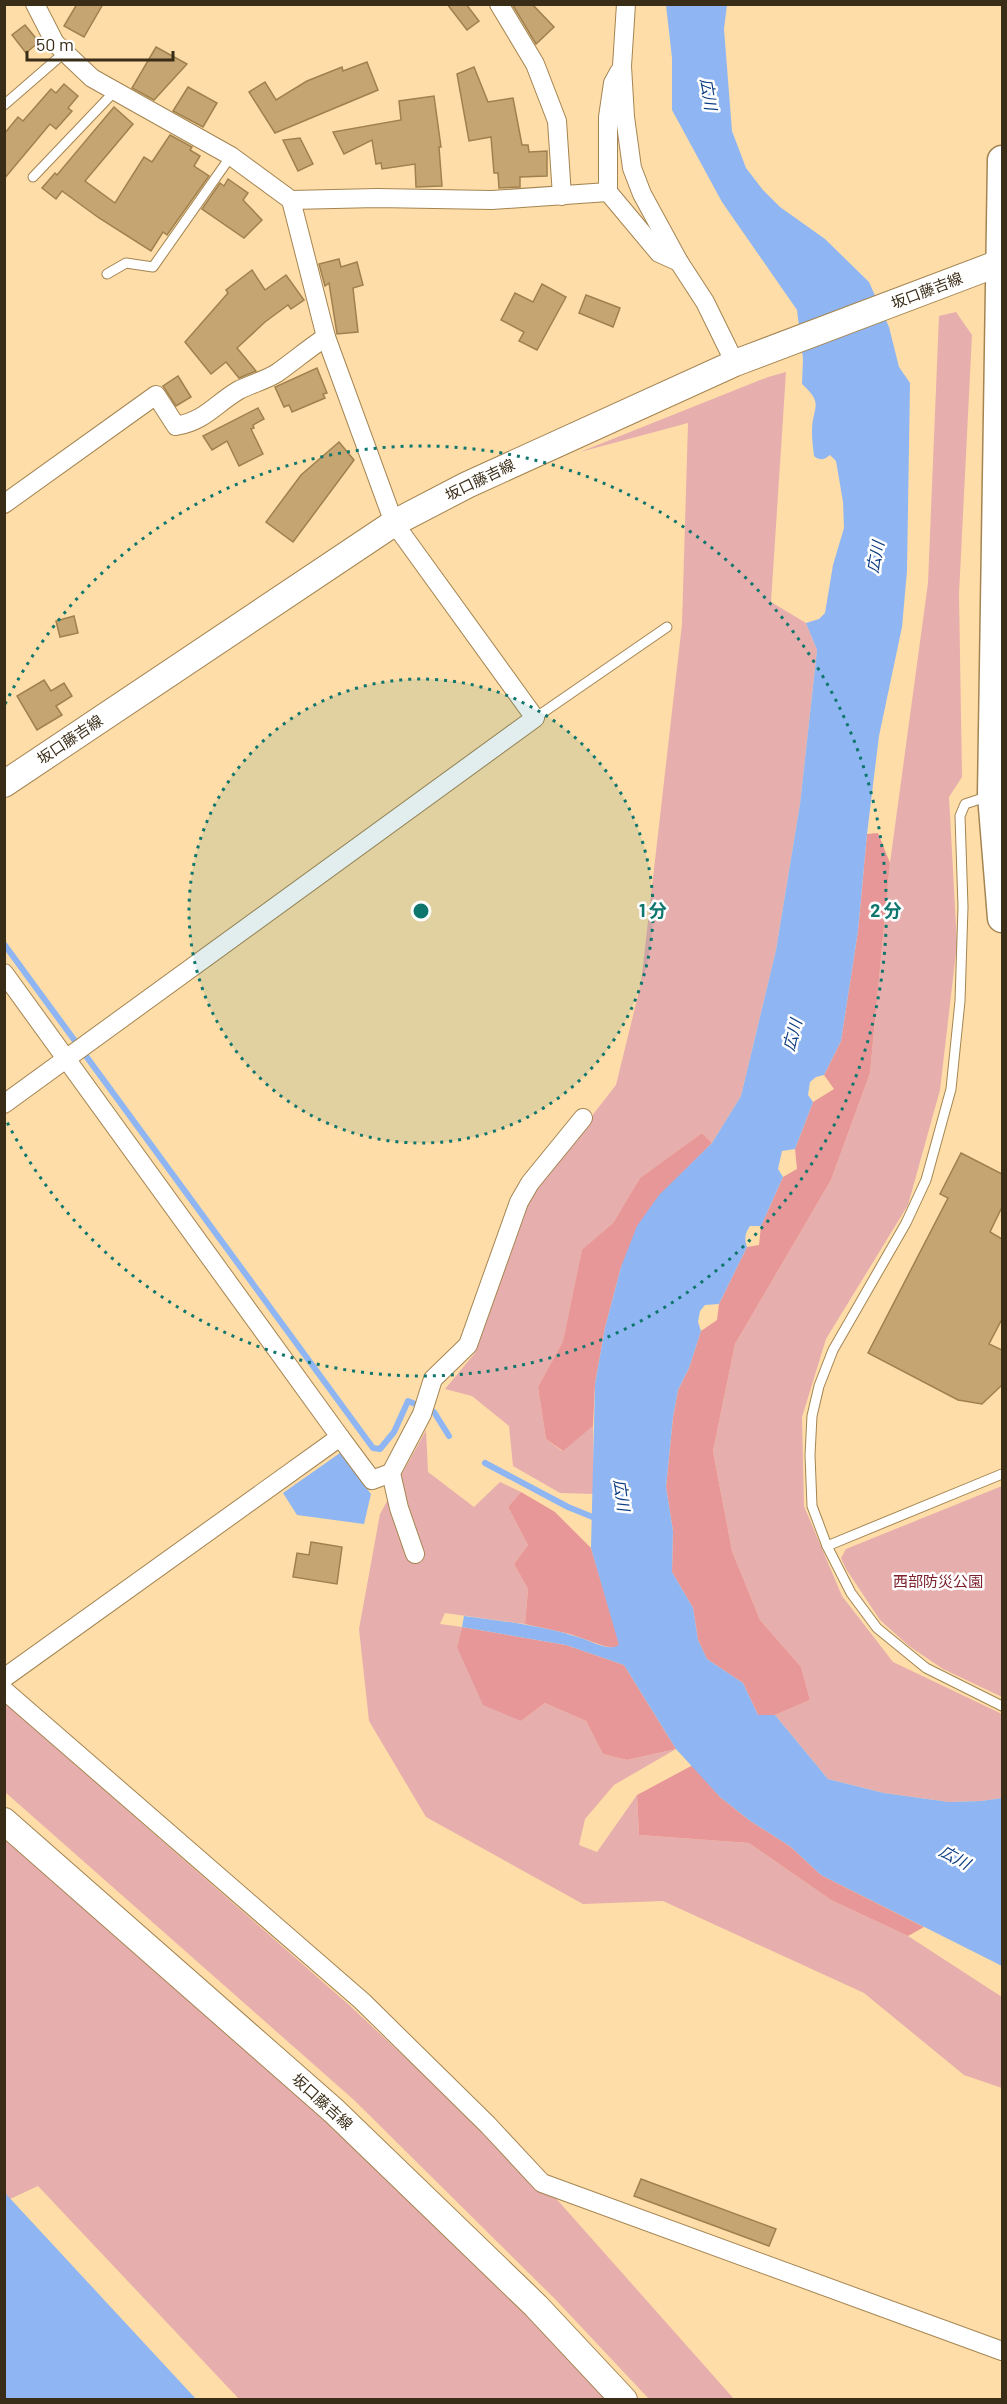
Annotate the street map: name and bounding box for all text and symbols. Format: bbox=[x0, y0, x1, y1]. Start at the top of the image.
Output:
scale bar bbox=[27, 24, 172, 62]
text: 50 m bbox=[36, 33, 74, 55]
water label: 広川 bbox=[698, 77, 722, 113]
street label: 坂口藤吉線 bbox=[888, 268, 965, 312]
street label: 坂口藤吉線 bbox=[442, 455, 517, 504]
water label: 広川 bbox=[862, 537, 887, 574]
street label: 坂口藤吉線 bbox=[33, 711, 106, 768]
text: 1 分 bbox=[639, 899, 667, 921]
text: 2 分 bbox=[870, 899, 902, 921]
centre of rings bbox=[411, 901, 431, 921]
water label: 広川 bbox=[778, 1015, 805, 1053]
water label: 広川 bbox=[611, 1478, 634, 1514]
park label: 西部防災公園 bbox=[893, 1572, 983, 1590]
water label: 広川 bbox=[937, 1840, 976, 1874]
street label: 坂口藤吉線 bbox=[289, 2069, 357, 2133]

